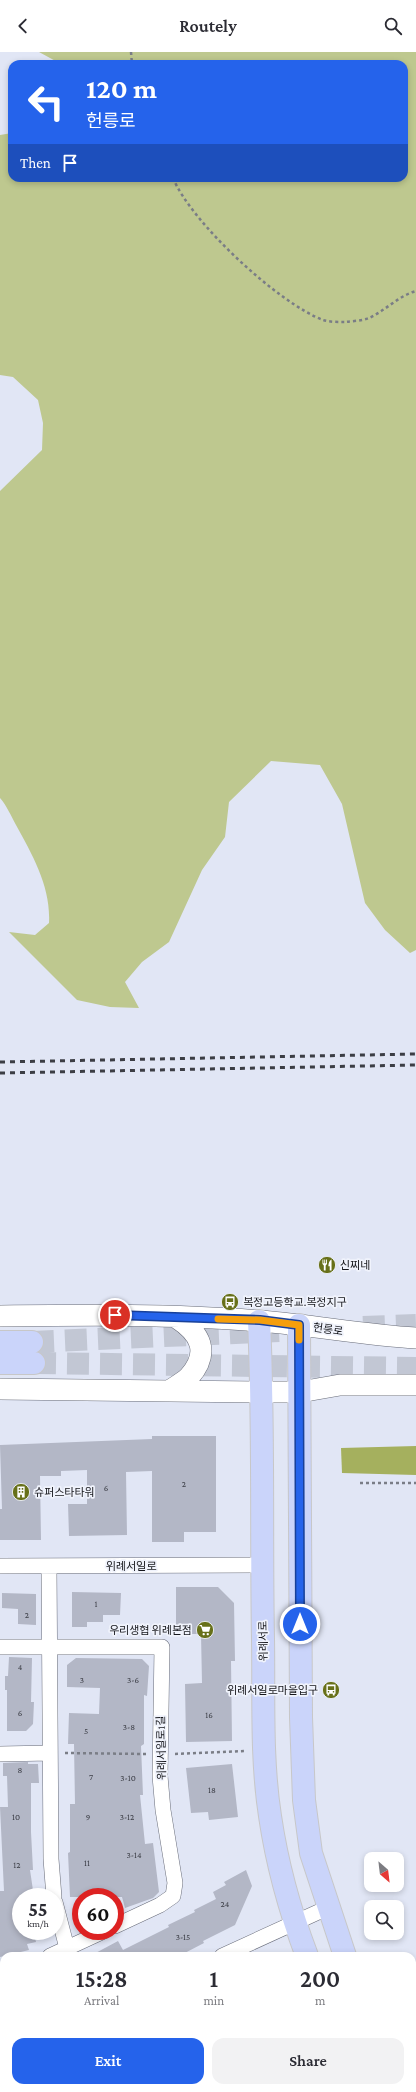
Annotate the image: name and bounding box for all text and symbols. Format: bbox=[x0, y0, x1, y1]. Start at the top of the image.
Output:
icon: back bbox=[12, 15, 34, 37]
icon: search bbox=[382, 15, 404, 37]
text: Routely bbox=[179, 16, 237, 36]
text: 120 m bbox=[86, 73, 157, 104]
icon: left bbox=[20, 76, 72, 128]
text: 헌릉로 bbox=[86, 111, 136, 131]
icon: arrive bbox=[59, 152, 81, 174]
text: Then bbox=[20, 155, 51, 171]
restaurant icon: 신찌네 bbox=[317, 1255, 337, 1275]
place label: 신찌네 bbox=[340, 1259, 370, 1271]
bus stop icon: 복정고등학교.복정지구 bbox=[220, 1292, 240, 1312]
place label: 복정고등학교.복정지구 bbox=[243, 1296, 347, 1308]
pin bbox=[98, 1298, 132, 1332]
icon: arrive bbox=[104, 1304, 126, 1326]
street label: 헌릉로 bbox=[312, 1321, 344, 1337]
house number: 2 bbox=[182, 1479, 186, 1489]
building icon: 슈퍼스타타워 bbox=[11, 1482, 31, 1502]
house number: 6 bbox=[104, 1483, 109, 1493]
place label: 슈퍼스타타워 bbox=[34, 1486, 95, 1498]
street label: 위례서일로 bbox=[106, 1560, 156, 1572]
house number: 1 bbox=[95, 1599, 98, 1609]
position arrow bbox=[279, 1603, 321, 1645]
house number: 2 bbox=[25, 1610, 29, 1620]
supermarket icon: 우리생협 위례본점 bbox=[195, 1620, 215, 1640]
street label: 위례서로 bbox=[257, 1621, 269, 1661]
place label: 우리생협 위례본점 bbox=[109, 1624, 192, 1636]
house number: 4 bbox=[18, 1662, 23, 1672]
house number: 3 bbox=[80, 1675, 84, 1685]
house number: 3-6 bbox=[127, 1675, 139, 1685]
bus stop icon: 위례서일로마을입구 bbox=[321, 1680, 341, 1700]
place label: 위례서일로마을입구 bbox=[227, 1684, 318, 1696]
house number: 6 bbox=[18, 1708, 23, 1718]
house number: 16 bbox=[205, 1710, 213, 1720]
street label: 위례서일로1길 bbox=[154, 1716, 168, 1780]
house number: 3-8 bbox=[123, 1722, 135, 1732]
house number: 5 bbox=[84, 1726, 88, 1736]
house number: 8 bbox=[18, 1765, 23, 1775]
house number: 7 bbox=[89, 1772, 93, 1782]
house number: 3-10 bbox=[120, 1773, 136, 1783]
house number: 18 bbox=[208, 1785, 216, 1795]
house number: 10 bbox=[12, 1812, 20, 1822]
house number: 9 bbox=[86, 1812, 91, 1822]
house number: 3-12 bbox=[120, 1812, 134, 1822]
house number: 3-14 bbox=[126, 1850, 142, 1860]
north arrow bbox=[364, 1852, 404, 1892]
map controls bbox=[364, 1852, 404, 1940]
house number: 11 bbox=[84, 1858, 90, 1868]
house number: 12 bbox=[13, 1860, 21, 1870]
speed limit sign: 60 bbox=[72, 1888, 124, 1940]
text: 55 bbox=[28, 1898, 48, 1920]
house number: 24 bbox=[221, 1899, 230, 1909]
button: search bbox=[364, 1900, 404, 1940]
text: km/h bbox=[27, 1918, 49, 1929]
house number: 3-15 bbox=[176, 1932, 190, 1942]
text: 15:28 bbox=[76, 1965, 128, 1992]
text: 1 bbox=[210, 1965, 218, 1992]
text: 200 bbox=[300, 1965, 340, 1992]
text: Arrival bbox=[84, 1993, 119, 2008]
text: min bbox=[203, 1993, 224, 2008]
text: m bbox=[315, 1993, 325, 2008]
button: Exit bbox=[12, 2038, 204, 2084]
button: Share bbox=[212, 2038, 404, 2084]

